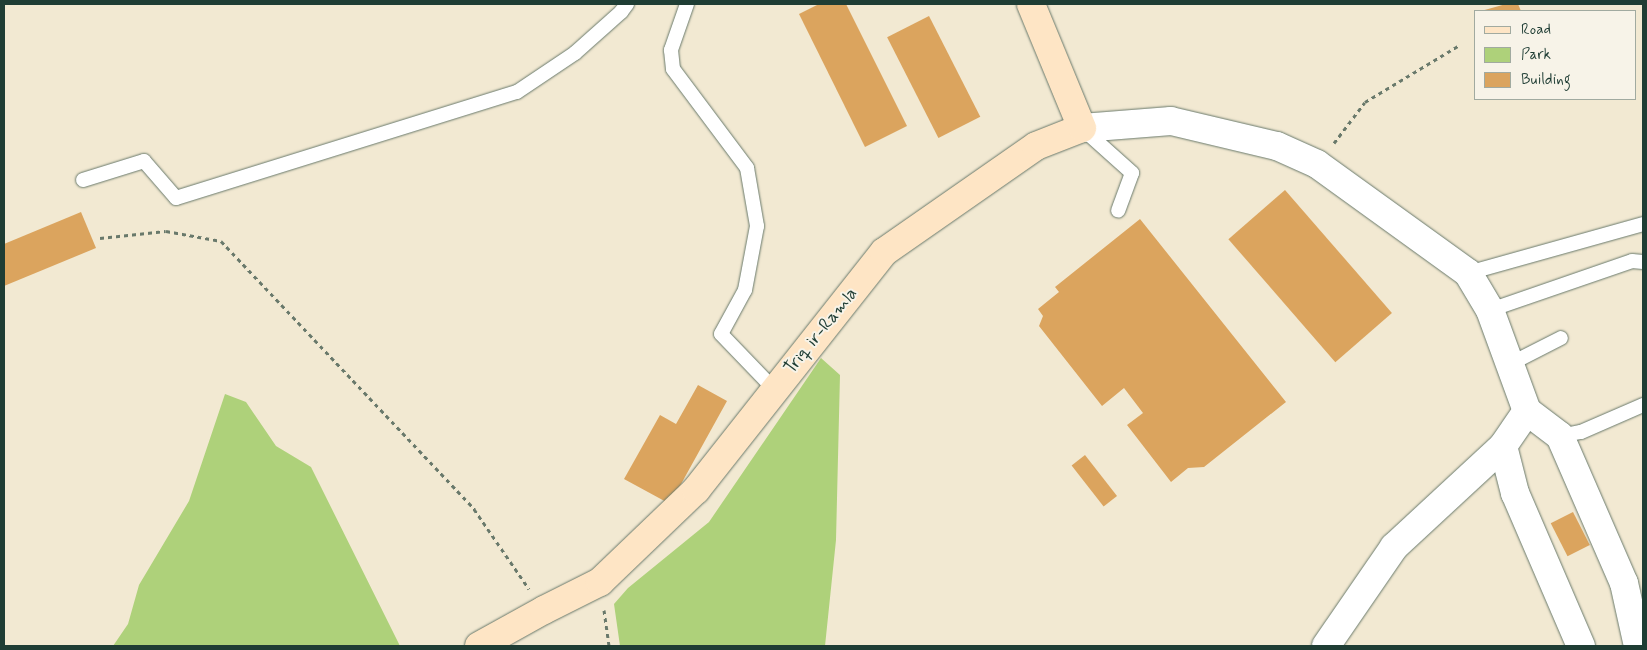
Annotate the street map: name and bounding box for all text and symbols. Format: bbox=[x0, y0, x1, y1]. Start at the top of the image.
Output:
legend bbox=[1474, 10, 1637, 100]
text: Road bbox=[1521, 20, 1551, 40]
text: Park bbox=[1521, 45, 1551, 65]
text: Building bbox=[1521, 70, 1571, 90]
street label: Triq ir-Ramla bbox=[780, 284, 862, 378]

